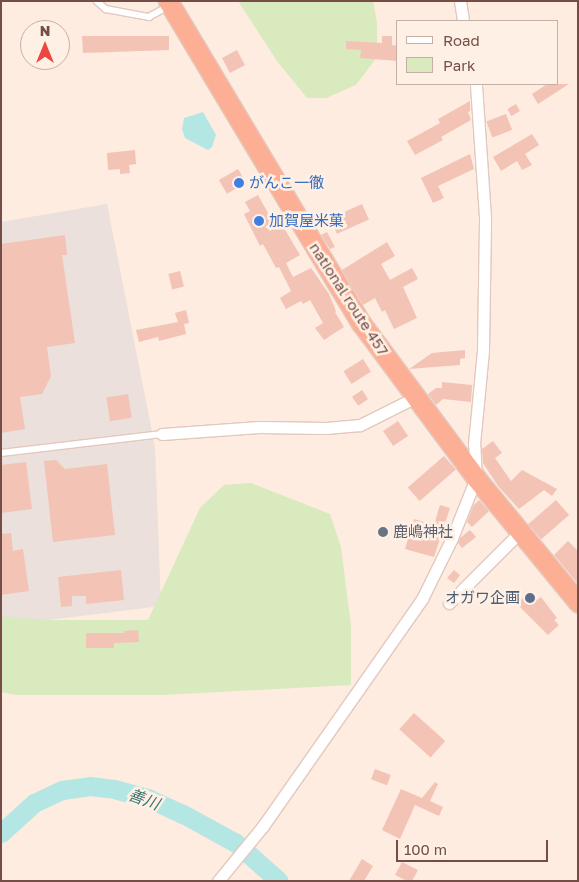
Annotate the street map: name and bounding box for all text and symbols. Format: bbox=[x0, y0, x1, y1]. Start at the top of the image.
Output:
north arrow bbox=[20, 20, 70, 70]
legend bbox=[396, 20, 559, 85]
text: N bbox=[40, 22, 50, 39]
text: Road bbox=[443, 31, 480, 49]
text: Park bbox=[443, 56, 475, 74]
place label: がんこ一徹 bbox=[249, 174, 324, 192]
marker: がんこ一徹 bbox=[233, 177, 245, 189]
place label: 加賀屋米菓 bbox=[269, 212, 344, 230]
marker: 加賀屋米菓 bbox=[253, 215, 265, 227]
street label: national route 457 bbox=[306, 239, 392, 359]
place label: 鹿嶋神社 bbox=[393, 523, 453, 541]
marker: 鹿嶋神社 bbox=[377, 526, 389, 538]
place label: オガワ企画 bbox=[445, 589, 520, 607]
marker: オガワ企画 bbox=[524, 592, 536, 604]
water label: 善川 bbox=[126, 785, 162, 813]
scale bar bbox=[399, 830, 552, 862]
text: 100 m bbox=[404, 840, 447, 858]

